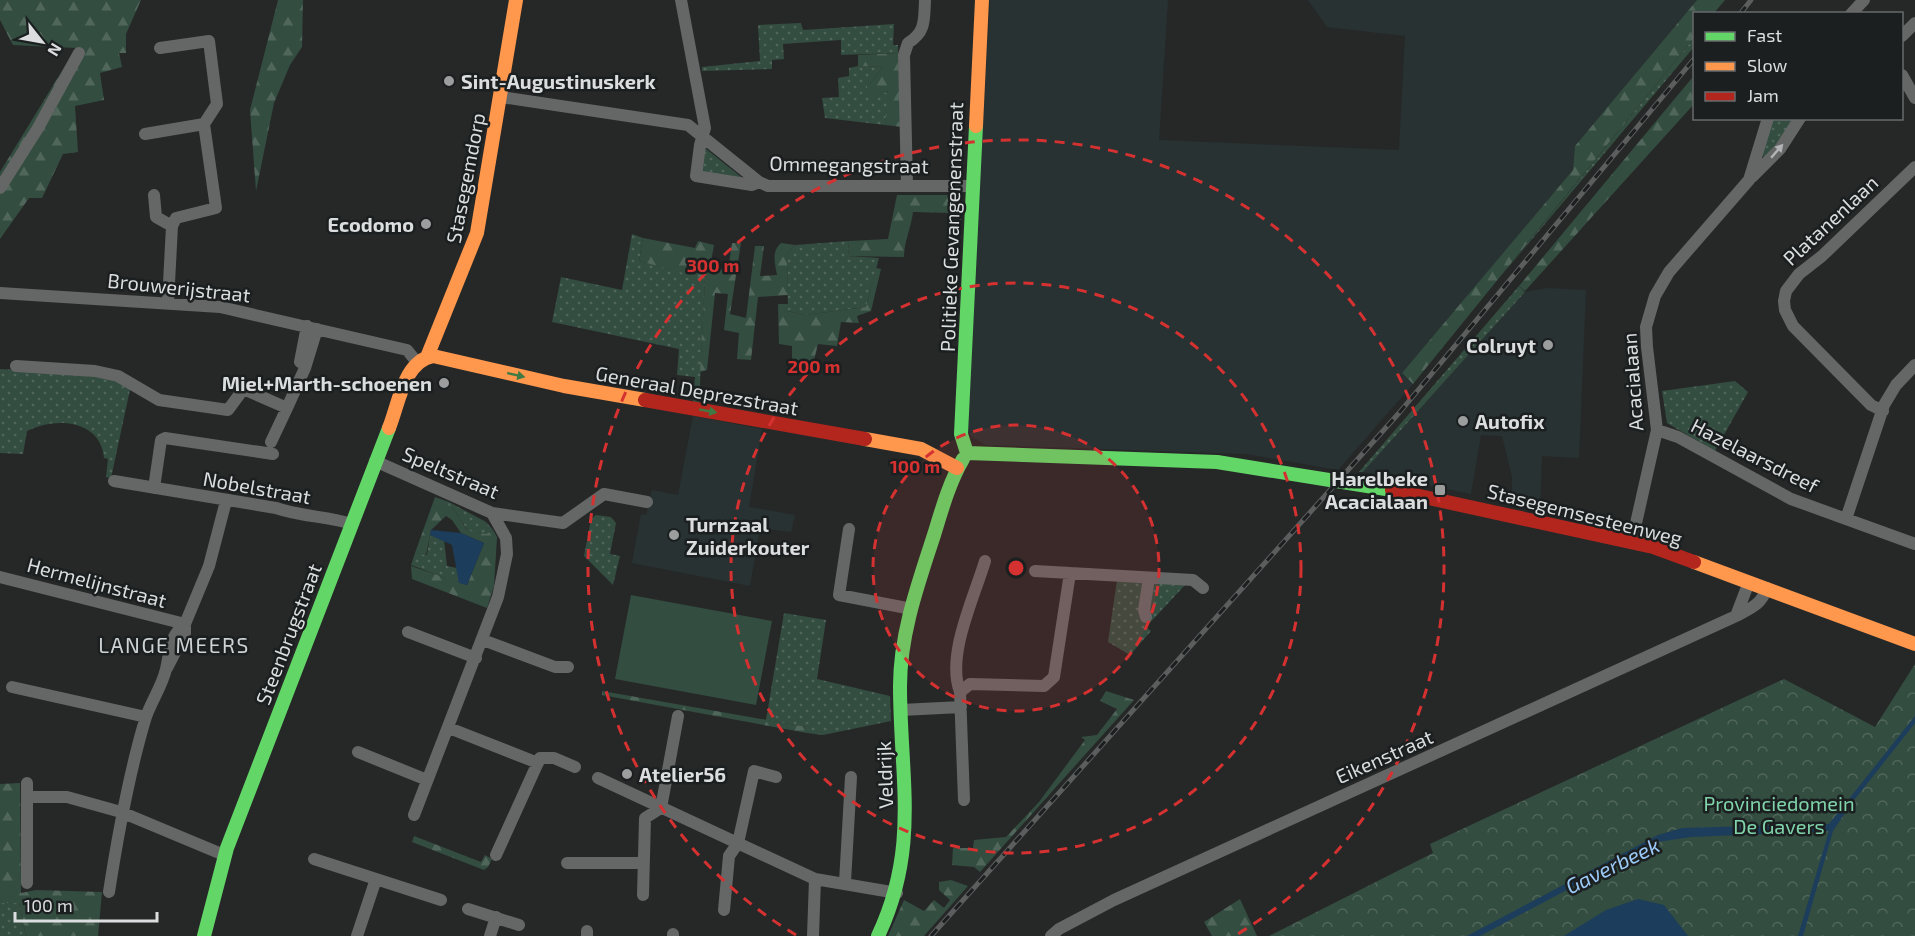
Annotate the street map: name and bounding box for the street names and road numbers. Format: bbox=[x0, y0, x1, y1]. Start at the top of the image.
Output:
street label: Politieke Gevangenenstraat bbox=[935, 101, 967, 352]
street label: Stasegemdorp bbox=[441, 111, 489, 245]
street label: Ommegangstraat bbox=[769, 151, 929, 177]
street label: Platanenlaan bbox=[1778, 170, 1882, 270]
street label: Brouwerijstraat bbox=[106, 268, 252, 306]
street label: Acacialaan bbox=[1617, 332, 1647, 432]
street label: Generaal Deprezstraat bbox=[594, 360, 801, 420]
street label: Hazelaarsdreef bbox=[1687, 413, 1823, 498]
street label: Speltstraat bbox=[399, 441, 503, 503]
street label: Nobelstraat bbox=[201, 466, 313, 508]
street label: Stasegemsesteenweg bbox=[1485, 478, 1685, 550]
street label: Hermelijnstraat bbox=[25, 552, 170, 612]
street label: Steenbrugstraat bbox=[250, 560, 326, 708]
street label: Eikenstraat bbox=[1332, 724, 1437, 788]
street label: Veldrijk bbox=[871, 741, 897, 809]

